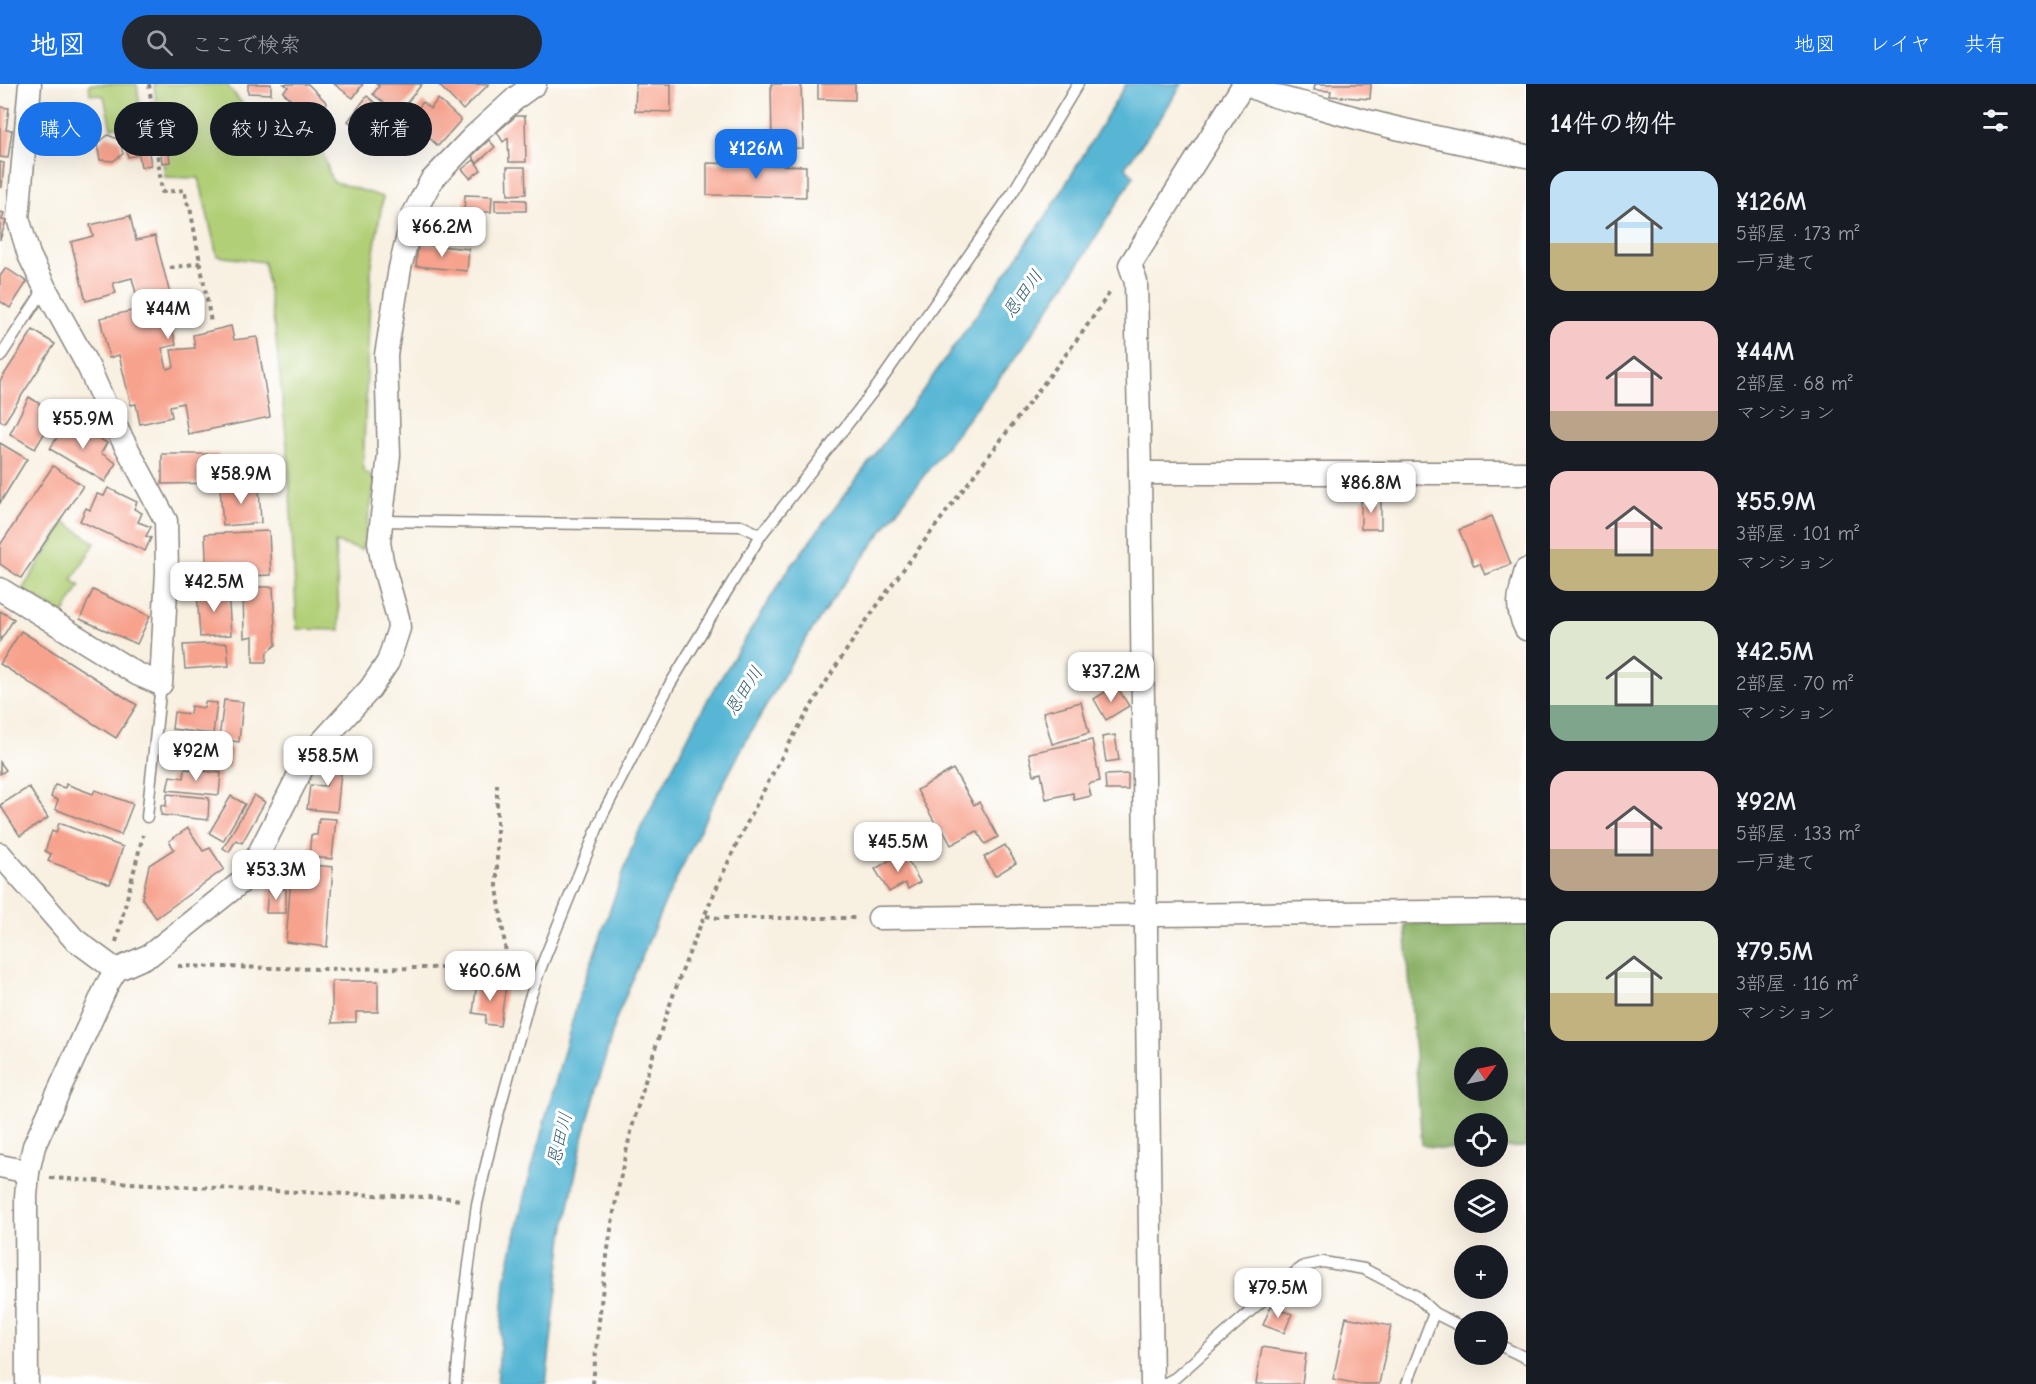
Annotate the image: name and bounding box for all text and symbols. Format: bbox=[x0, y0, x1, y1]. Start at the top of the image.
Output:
search box bbox=[122, 15, 542, 69]
icon: search bbox=[143, 26, 176, 59]
text: 地図 bbox=[30, 29, 86, 61]
text: ここで検索 bbox=[191, 32, 301, 58]
text: 地図 bbox=[1794, 32, 1836, 56]
text: レイヤ bbox=[1869, 32, 1931, 56]
text: 共有 bbox=[1964, 32, 2006, 56]
chip: 購入 bbox=[18, 102, 102, 156]
chip: 賃貸 bbox=[114, 102, 198, 156]
chip: 絞り込み bbox=[210, 102, 336, 156]
chip: 新着 bbox=[348, 102, 432, 156]
icon: filters bbox=[1979, 104, 2012, 137]
text: 14件の物件 bbox=[1550, 109, 1676, 139]
pin: ¥126M bbox=[714, 129, 798, 180]
text: ¥126M bbox=[729, 137, 783, 160]
text: ¥126M bbox=[1736, 187, 1807, 217]
icon: home bbox=[1598, 195, 1670, 267]
pin: ¥66.2M bbox=[393, 207, 491, 258]
text: ¥66.2M bbox=[412, 215, 472, 238]
text: 5部屋 · 173 m² bbox=[1736, 222, 1859, 245]
text: 一戸建て bbox=[1736, 251, 1816, 274]
water label: 恩田川 bbox=[999, 266, 1047, 322]
pin: ¥44M bbox=[132, 289, 204, 340]
text: ¥44M bbox=[146, 297, 190, 320]
text: ¥44M bbox=[1736, 337, 1794, 367]
icon: home bbox=[1598, 345, 1670, 417]
text: 2部屋 · 68 m² bbox=[1736, 372, 1853, 395]
pin: ¥55.9M bbox=[34, 399, 132, 450]
text: マンション bbox=[1736, 401, 1835, 424]
text: ¥55.9M bbox=[52, 407, 114, 430]
pin: ¥58.9M bbox=[192, 454, 290, 505]
text: ¥58.9M bbox=[211, 462, 271, 485]
pin: ¥86.8M bbox=[1322, 463, 1420, 514]
text: ¥86.8M bbox=[1341, 471, 1401, 494]
text: ¥55.9M bbox=[1736, 487, 1816, 517]
icon: home bbox=[1598, 495, 1670, 567]
text: 3部屋 · 101 m² bbox=[1736, 522, 1859, 545]
text: マンション bbox=[1736, 551, 1835, 574]
pin: ¥42.5M bbox=[165, 562, 263, 613]
text: ¥42.5M bbox=[184, 570, 244, 593]
text: ¥42.5M bbox=[1736, 637, 1813, 667]
icon: home bbox=[1598, 645, 1670, 717]
pin: ¥37.2M bbox=[1062, 652, 1160, 703]
text: ¥37.2M bbox=[1082, 660, 1140, 683]
water label: 恩田川 bbox=[720, 663, 768, 719]
text: 2部屋 · 70 m² bbox=[1736, 672, 1853, 695]
text: マンション bbox=[1736, 701, 1835, 724]
pin: ¥92M bbox=[160, 731, 232, 782]
pin: ¥58.5M bbox=[279, 736, 377, 787]
text: ¥92M bbox=[173, 739, 219, 762]
text: ¥58.5M bbox=[297, 744, 359, 767]
text: ¥92M bbox=[1736, 787, 1796, 817]
icon: home bbox=[1598, 795, 1670, 867]
pin: ¥45.5M bbox=[849, 822, 947, 873]
text: 5部屋 · 133 m² bbox=[1736, 822, 1860, 845]
text: ¥45.5M bbox=[868, 830, 928, 853]
pin: ¥53.3M bbox=[227, 850, 325, 901]
text: 一戸建て bbox=[1736, 851, 1816, 874]
text: ¥53.3M bbox=[246, 858, 306, 881]
text: ¥79.5M bbox=[1736, 937, 1813, 967]
icon: home bbox=[1598, 945, 1670, 1017]
pin: ¥60.6M bbox=[441, 951, 539, 1002]
text: ¥60.6M bbox=[459, 959, 521, 982]
text: 3部屋 · 116 m² bbox=[1736, 972, 1858, 995]
text: マンション bbox=[1736, 1001, 1835, 1024]
north arrow bbox=[1454, 1047, 1508, 1101]
map controls bbox=[1454, 1047, 1508, 1365]
water label: 恩田川 bbox=[543, 1110, 577, 1168]
button: locate bbox=[1454, 1113, 1508, 1167]
button: layers bbox=[1454, 1179, 1508, 1233]
button: + bbox=[1454, 1245, 1508, 1299]
pin: ¥79.5M bbox=[1229, 1268, 1327, 1319]
text: ¥79.5M bbox=[1248, 1276, 1308, 1299]
button: − bbox=[1454, 1311, 1508, 1365]

